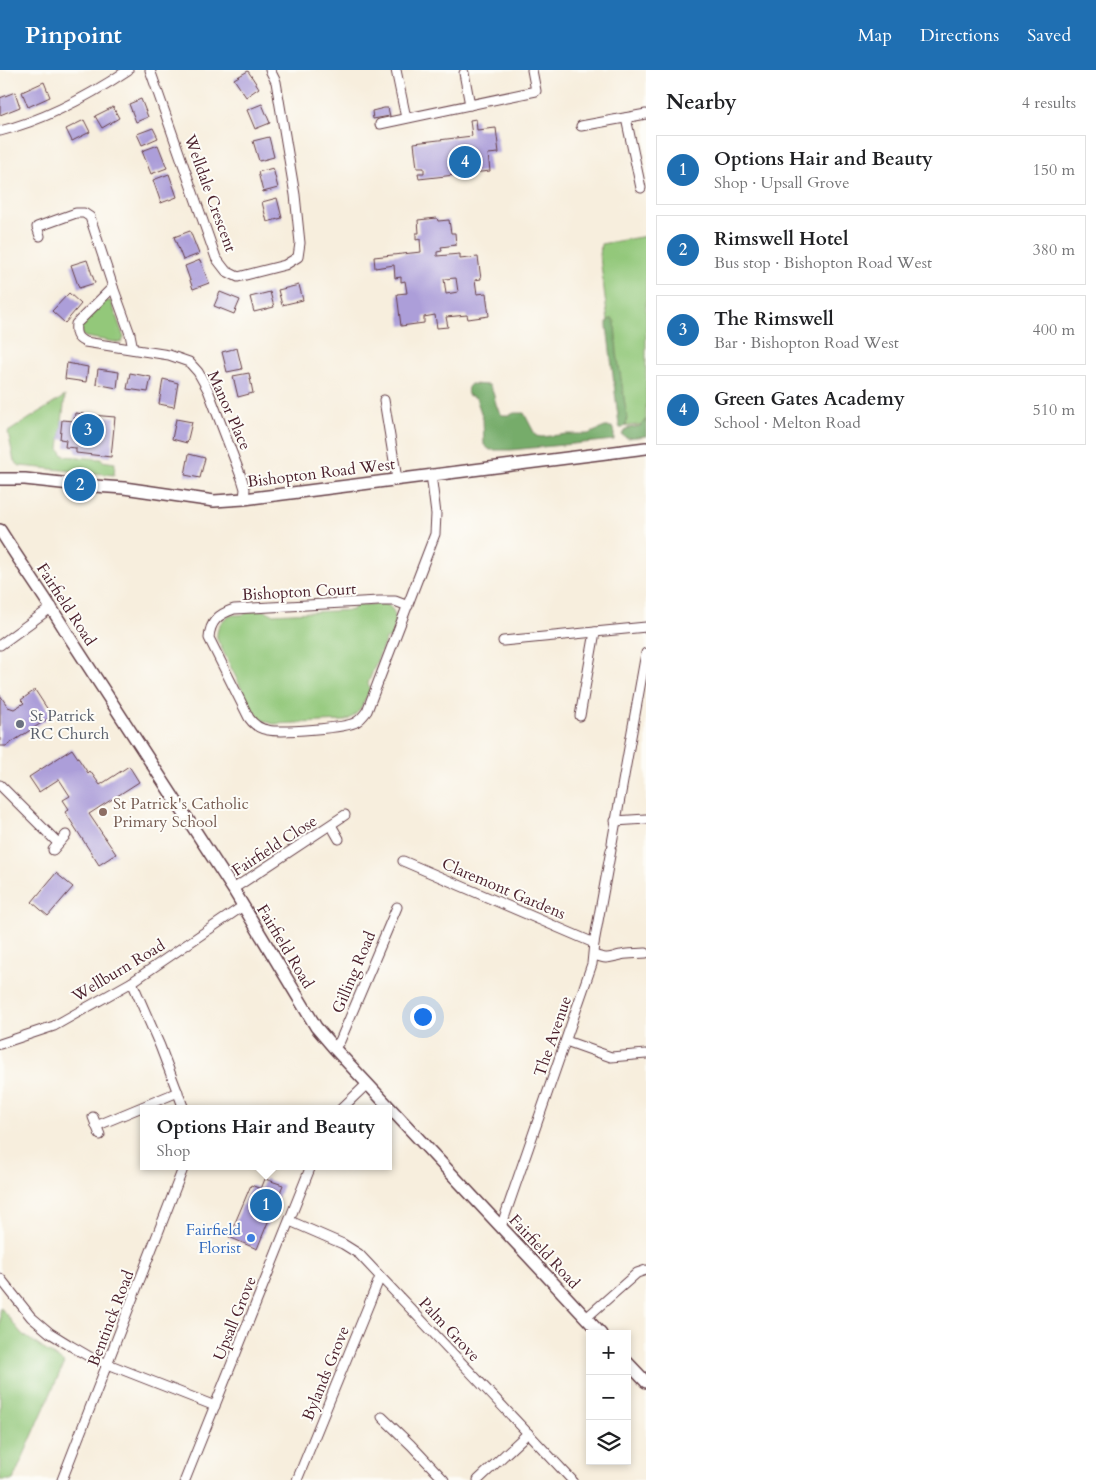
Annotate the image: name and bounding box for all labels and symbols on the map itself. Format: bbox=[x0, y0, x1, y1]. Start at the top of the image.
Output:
street label: Welldale Crescent bbox=[178, 131, 242, 255]
pin: 4 bbox=[449, 143, 481, 181]
street label: Manor Place bbox=[202, 367, 256, 454]
pin: 3 bbox=[72, 411, 104, 449]
street label: Bishopton Road West bbox=[246, 453, 396, 493]
pin: 2 bbox=[64, 466, 96, 504]
street label: Fairfield Road bbox=[31, 559, 101, 651]
street label: Bishopton Court bbox=[241, 578, 357, 606]
place label: St Patrick RC Church bbox=[30, 705, 110, 745]
marker: St Patrick RC Church bbox=[14, 718, 26, 730]
place label: St Patrick's Catholic Primary School bbox=[113, 793, 249, 833]
marker: St Patrick's Catholic Primary School bbox=[97, 806, 109, 818]
street label: Fairfield Close bbox=[228, 810, 321, 882]
street label: Claremont Gardens bbox=[438, 853, 569, 925]
street label: Fairfield Road bbox=[251, 900, 319, 993]
street label: Gilling Road bbox=[327, 927, 381, 1017]
street label: Wellburn Road bbox=[67, 934, 170, 1008]
street label: The Avenue bbox=[529, 993, 577, 1080]
your location bbox=[410, 1004, 436, 1030]
pin: 1 bbox=[250, 1186, 282, 1224]
street label: Fairfield Road bbox=[504, 1210, 585, 1294]
place label: Fairfield Florist bbox=[186, 1219, 241, 1259]
marker: Fairfield Florist bbox=[245, 1232, 257, 1244]
street label: Bentinck Road bbox=[83, 1267, 140, 1370]
street label: Upsall Grove bbox=[208, 1273, 262, 1364]
street label: Palm Grove bbox=[414, 1293, 485, 1367]
street label: Bylands Grove bbox=[297, 1323, 355, 1424]

